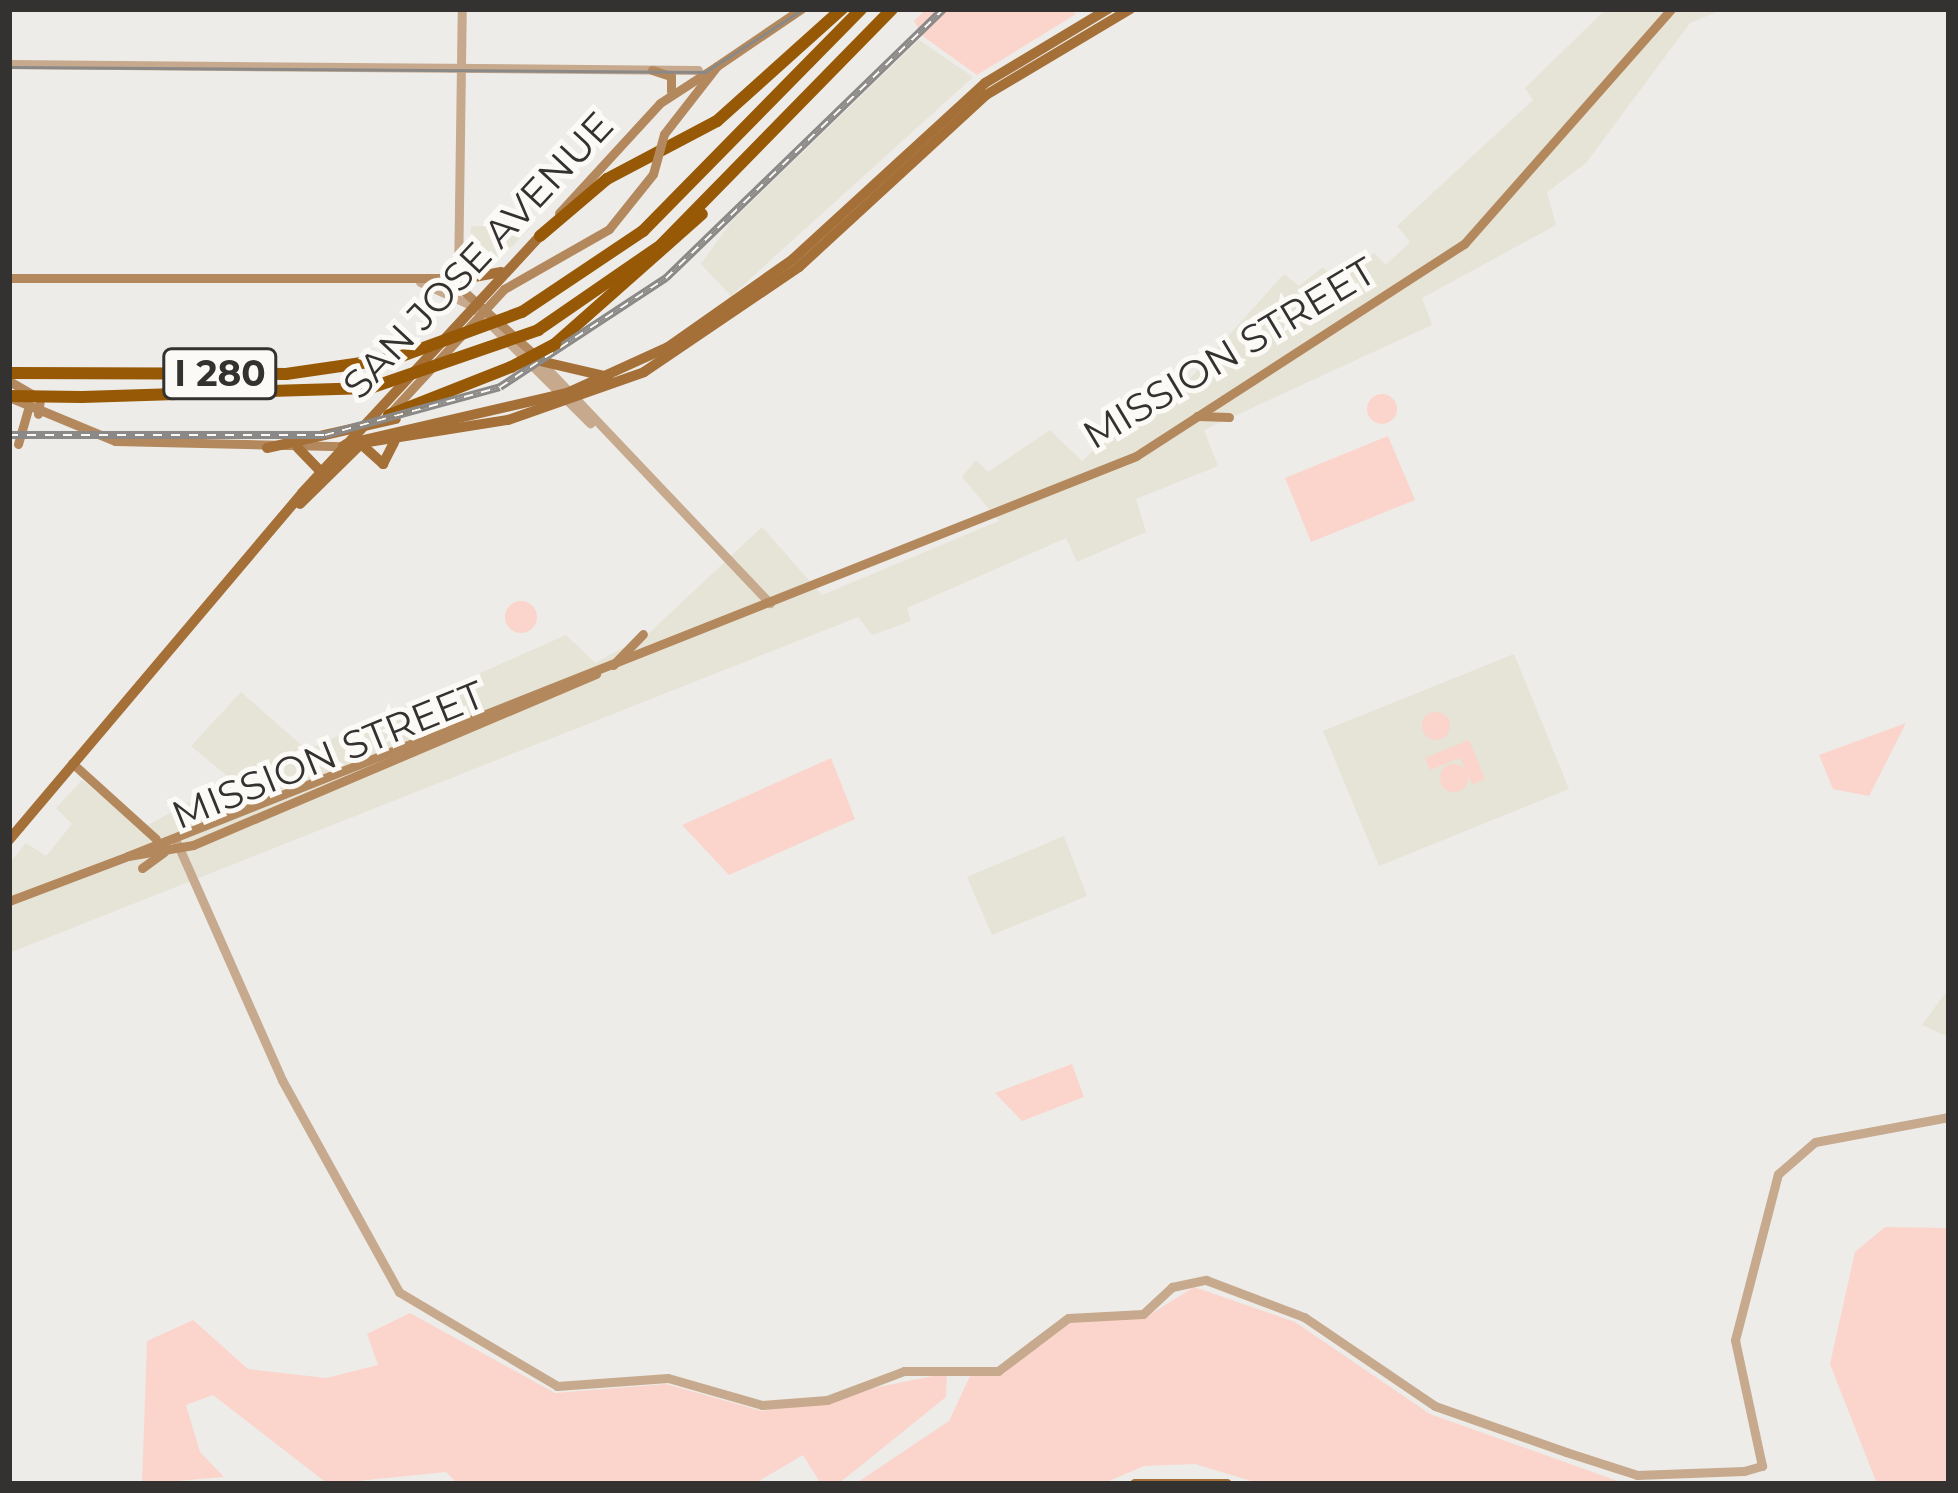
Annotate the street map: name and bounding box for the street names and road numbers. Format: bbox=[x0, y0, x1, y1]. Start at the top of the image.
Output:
street label: SAN JOSE AVENUE bbox=[333, 102, 623, 408]
street label: MISSION STREET bbox=[1075, 247, 1383, 459]
road number: I 280 bbox=[160, 344, 280, 404]
street label: MISSION STREET bbox=[165, 671, 491, 839]

